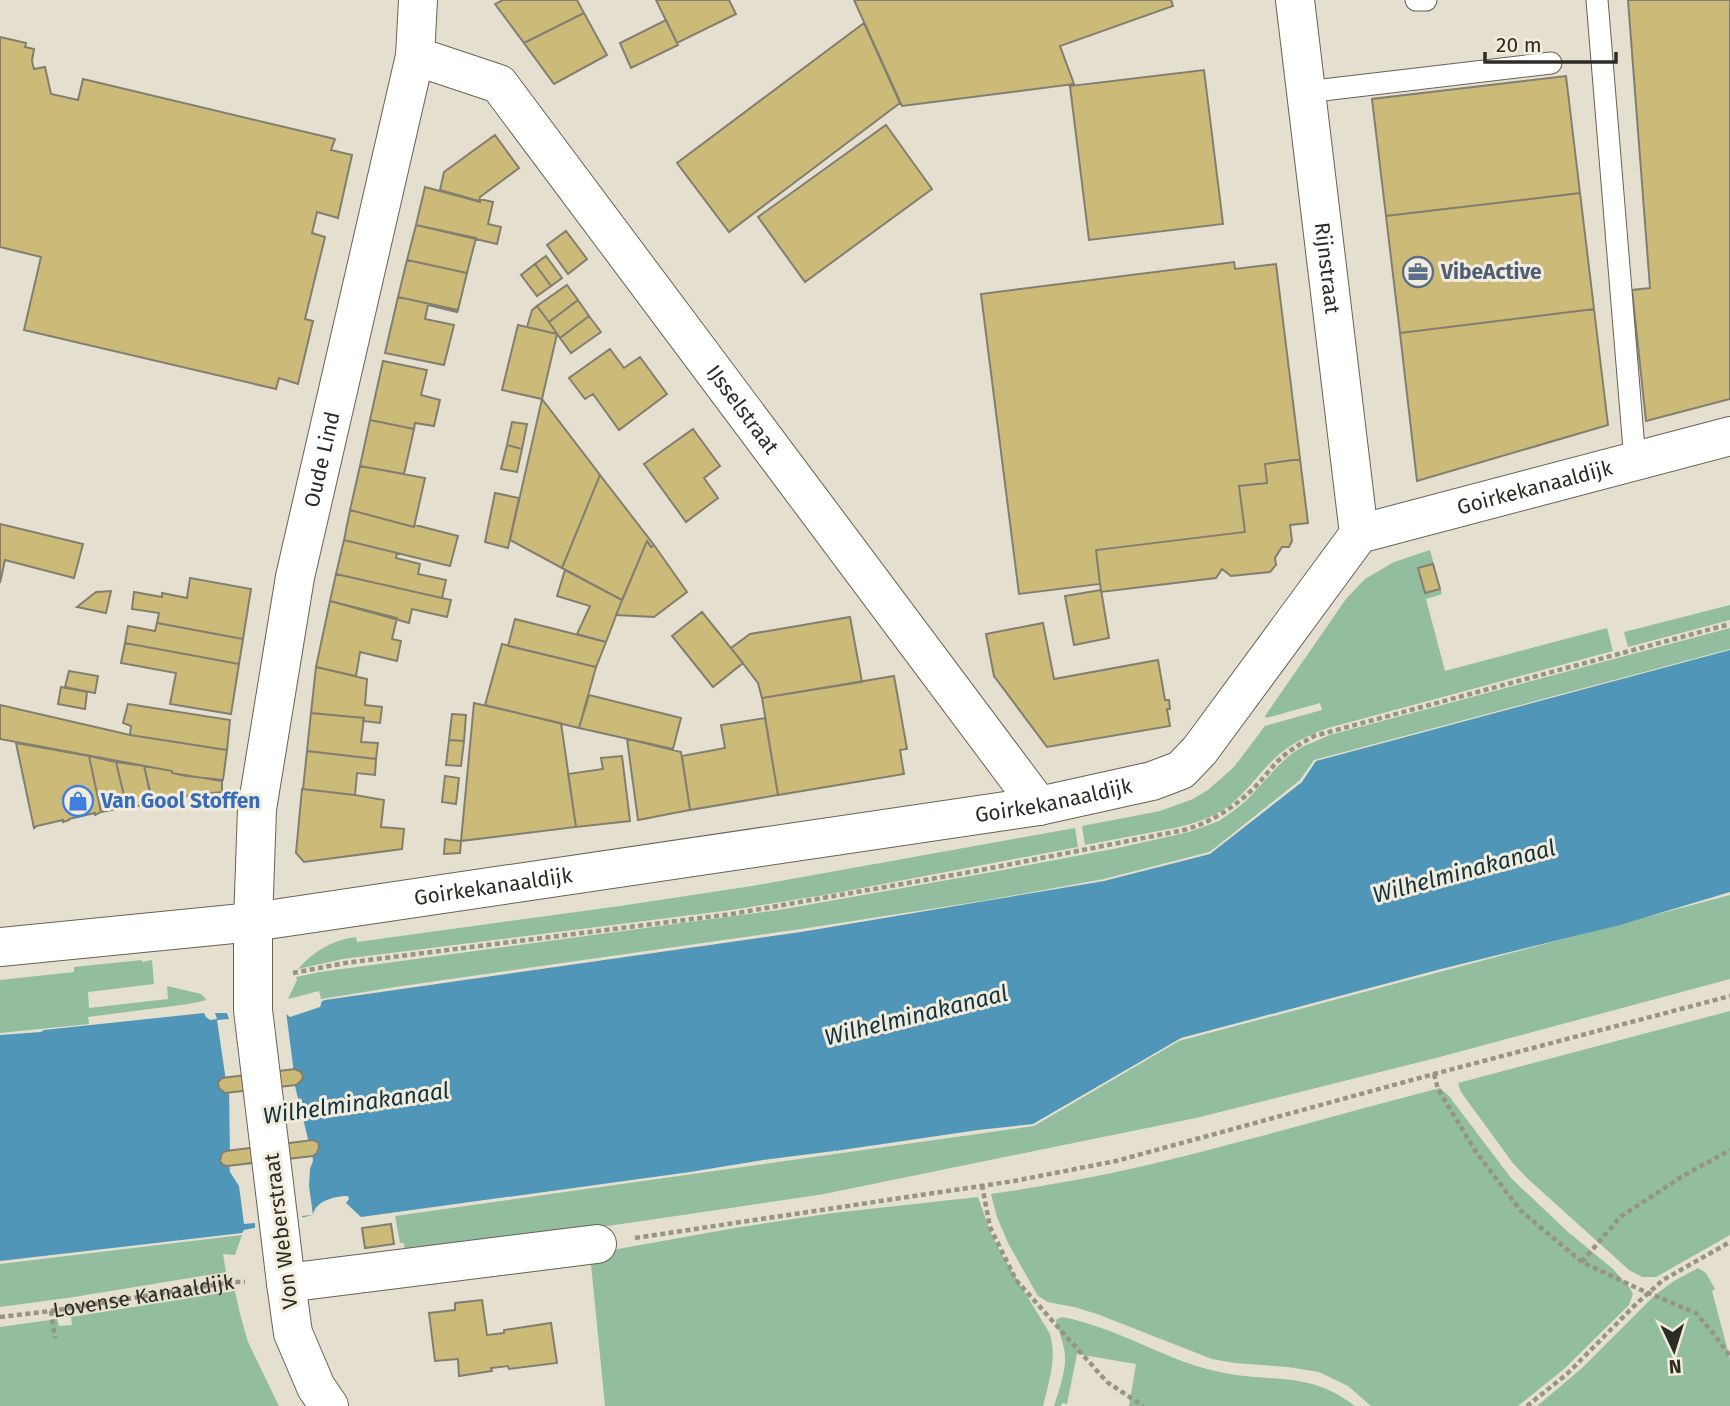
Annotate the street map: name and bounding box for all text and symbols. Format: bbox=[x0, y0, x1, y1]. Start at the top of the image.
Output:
scale bar bbox=[1485, 21, 1616, 65]
text: 20 m bbox=[1496, 32, 1542, 58]
street label: Rijnstraat bbox=[1309, 221, 1346, 316]
office icon: VibeActive bbox=[1401, 255, 1435, 289]
place label: VibeActive bbox=[1440, 259, 1542, 285]
street label: IJsselstraat bbox=[701, 360, 784, 460]
street label: Oude Lind bbox=[298, 409, 346, 510]
street label: Goirkekanaaldijk bbox=[1454, 455, 1615, 521]
street label: Goirkekanaaldijk bbox=[973, 773, 1135, 828]
shop icon: Van Gool Stoffen bbox=[61, 784, 95, 818]
place label: Van Gool Stoffen bbox=[100, 788, 260, 814]
water label: Wilhelminakanaal bbox=[1370, 833, 1558, 909]
street label: Goirkekanaaldijk bbox=[412, 862, 574, 911]
water label: Wilhelminakanaal bbox=[821, 979, 1011, 1051]
water label: Wilhelminakanaal bbox=[261, 1076, 451, 1130]
street label: Von Weberstraat bbox=[259, 1151, 303, 1310]
street label: Lovense Kanaaldijk bbox=[51, 1269, 236, 1323]
north arrow bbox=[1639, 1315, 1709, 1385]
text: N bbox=[1668, 1355, 1682, 1378]

